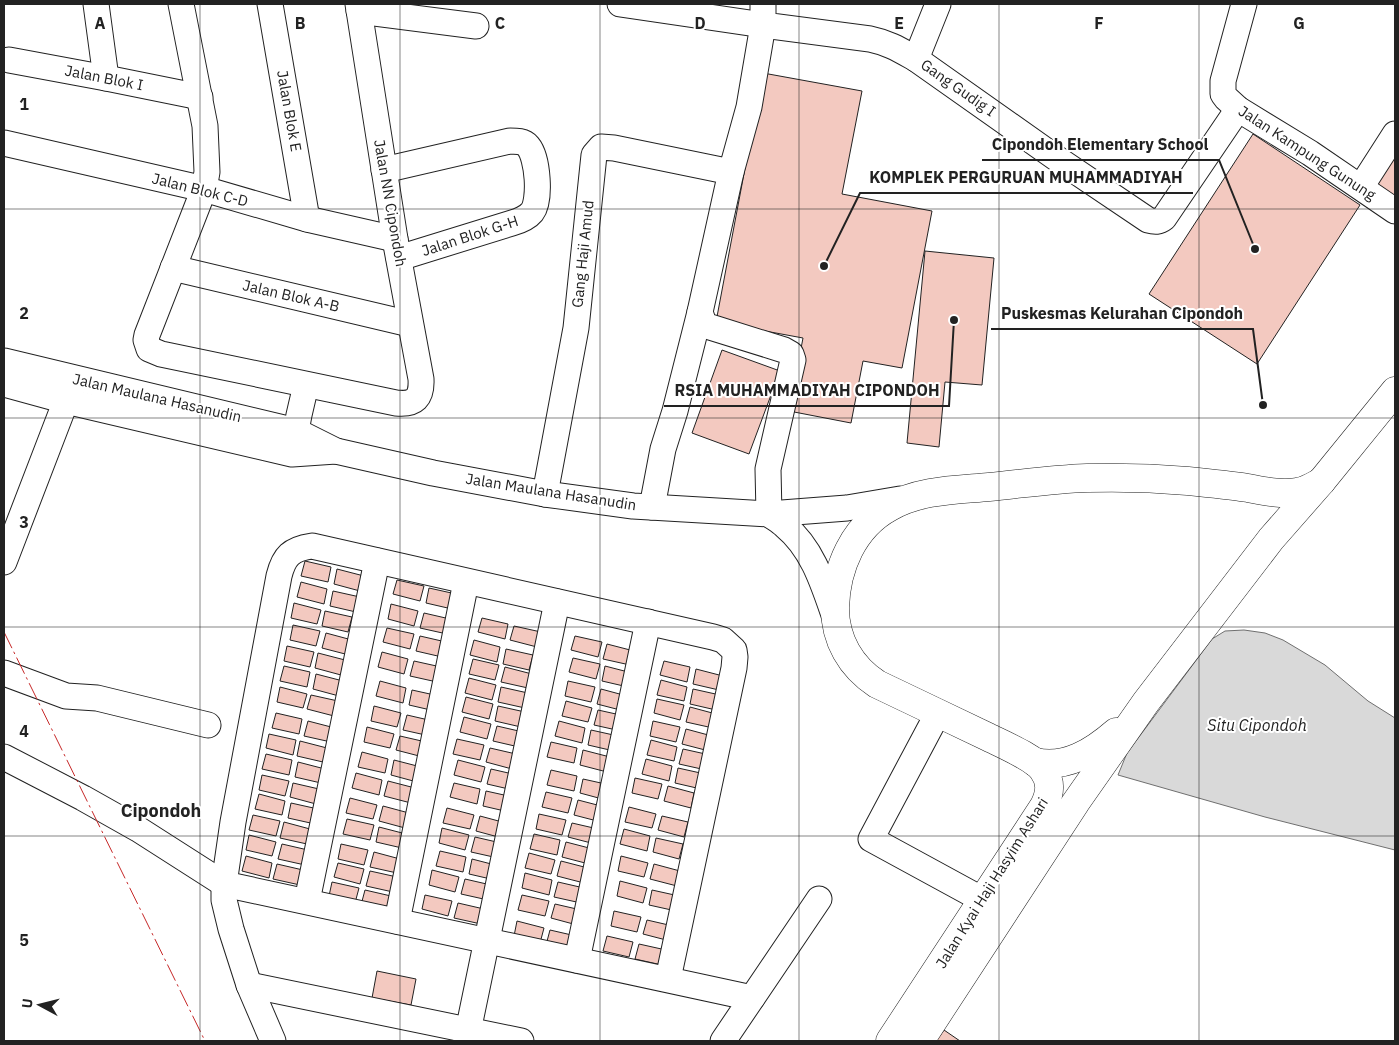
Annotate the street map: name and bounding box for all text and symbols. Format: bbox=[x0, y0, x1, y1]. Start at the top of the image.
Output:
text: A bbox=[95, 13, 106, 33]
text: B bbox=[295, 13, 306, 33]
text: C bbox=[495, 13, 505, 33]
text: D bbox=[694, 13, 706, 33]
text: E bbox=[894, 13, 904, 33]
text: F bbox=[1094, 13, 1104, 33]
text: G bbox=[1293, 13, 1305, 33]
street label: Gang Gudig I bbox=[917, 55, 999, 120]
street label: Jalan Blok I bbox=[63, 61, 145, 94]
street label: Jalan Blok E bbox=[273, 69, 306, 153]
text: 1 bbox=[19, 94, 29, 114]
street label: Jalan Kampung Gunung bbox=[1235, 101, 1380, 204]
callout: Cipondoh Elementary School bbox=[982, 129, 1219, 160]
text: Cipondoh Elementary School bbox=[992, 134, 1208, 154]
street label: Jalan NN Cipondoh bbox=[370, 138, 411, 268]
callout: KOMPLEK PERGURUAN MUHAMMADIYAH bbox=[860, 162, 1193, 193]
text: KOMPLEK PERGURUAN MUHAMMADIYAH bbox=[869, 167, 1183, 187]
street label: Jalan Blok C-D bbox=[150, 168, 250, 211]
street label: Gang Haji Amud bbox=[567, 199, 598, 309]
street label: Jalan Blok G-H bbox=[419, 211, 521, 260]
street label: Jalan Blok A-B bbox=[241, 275, 341, 316]
callout: Puskesmas Kelurahan Cipondoh bbox=[991, 298, 1253, 329]
text: 2 bbox=[19, 303, 29, 323]
text: Puskesmas Kelurahan Cipondoh bbox=[1001, 303, 1243, 323]
street label: Jalan Maulana Hasanudin bbox=[71, 369, 243, 426]
callout: RSIA MUHAMMADIYAH CIPONDOH bbox=[664, 375, 949, 406]
text: RSIA MUHAMMADIYAH CIPONDOH bbox=[675, 380, 939, 400]
street label: Jalan Maulana Hasanudin bbox=[464, 469, 638, 514]
text: 3 bbox=[19, 512, 29, 532]
water label: Situ Cipondoh bbox=[1207, 715, 1307, 735]
text: 4 bbox=[19, 721, 29, 741]
street label: Jalan Kyai Haji Hasyim Ashari bbox=[931, 794, 1052, 972]
district label: Cipondoh bbox=[121, 799, 201, 822]
text: 5 bbox=[19, 930, 29, 950]
north arrow bbox=[15, 980, 65, 1030]
text: U bbox=[18, 997, 37, 1009]

